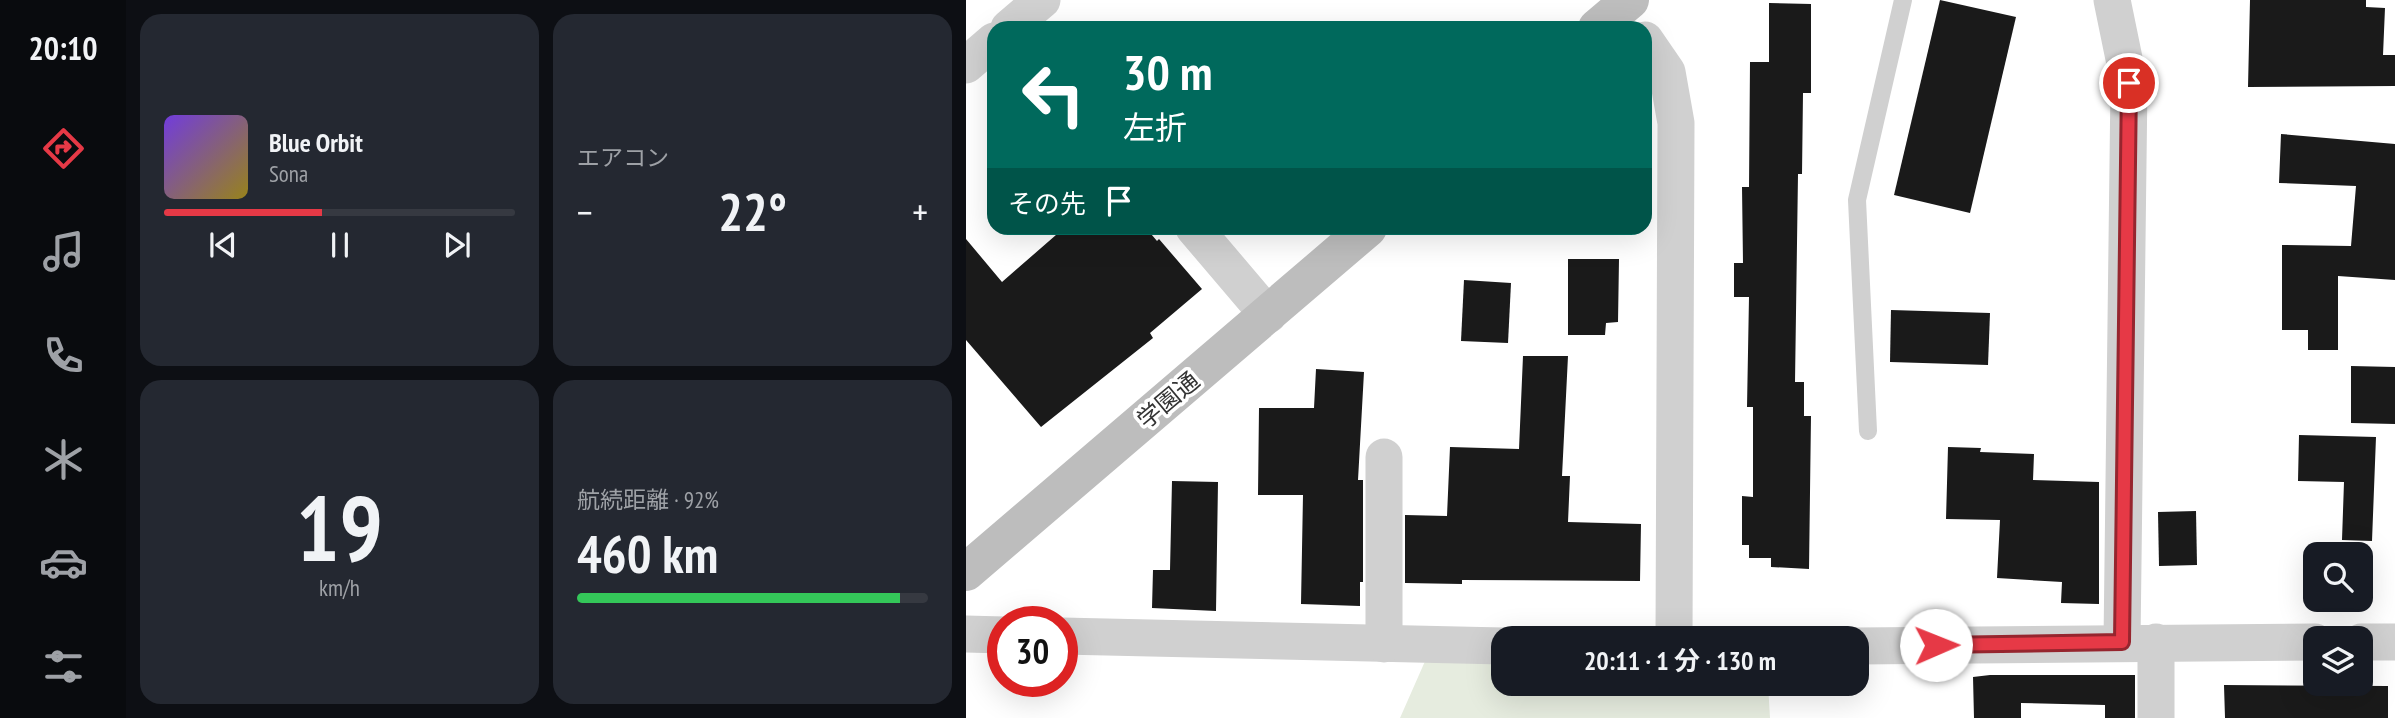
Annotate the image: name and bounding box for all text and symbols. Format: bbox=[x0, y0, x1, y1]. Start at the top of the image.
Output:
text: 20:10 bbox=[28, 27, 98, 69]
text: 30 m bbox=[1123, 40, 1212, 104]
icon: left bbox=[1008, 49, 1099, 140]
pin bbox=[2099, 53, 2159, 113]
icon: arrive bbox=[2110, 64, 2148, 102]
text: 左折 bbox=[1123, 106, 1187, 148]
icon: directions bbox=[39, 124, 88, 173]
text: Blue Orbit bbox=[269, 126, 363, 159]
text: エアコン bbox=[577, 143, 669, 172]
text: Sona bbox=[269, 159, 308, 188]
text: 22° bbox=[718, 178, 787, 245]
icon: arrive bbox=[1100, 182, 1138, 220]
text: − bbox=[577, 187, 593, 236]
text: + bbox=[912, 187, 928, 236]
text: その先 bbox=[1008, 187, 1086, 220]
icon: previous bbox=[204, 226, 242, 264]
icon: pause bbox=[321, 226, 359, 264]
icon: next bbox=[438, 226, 476, 264]
icon: music bbox=[39, 227, 88, 276]
icon: phone bbox=[39, 331, 88, 380]
street label: 学園通 bbox=[1130, 365, 1206, 435]
icon: climate bbox=[39, 435, 88, 484]
text: 19 bbox=[296, 468, 383, 586]
text: 航続距離 · 92% bbox=[577, 485, 719, 514]
text: 460 km bbox=[577, 520, 718, 587]
icon: car bbox=[39, 538, 88, 587]
map controls bbox=[2303, 542, 2373, 696]
button: search bbox=[2303, 542, 2373, 612]
text: km/h bbox=[319, 573, 360, 602]
speed limit sign: 30 bbox=[987, 606, 1078, 697]
position arrow bbox=[1899, 608, 1973, 682]
button: layers bbox=[2303, 626, 2373, 696]
icon: filters bbox=[39, 642, 88, 691]
text: 20:11 · 1 分 · 130 m bbox=[1584, 644, 1776, 677]

